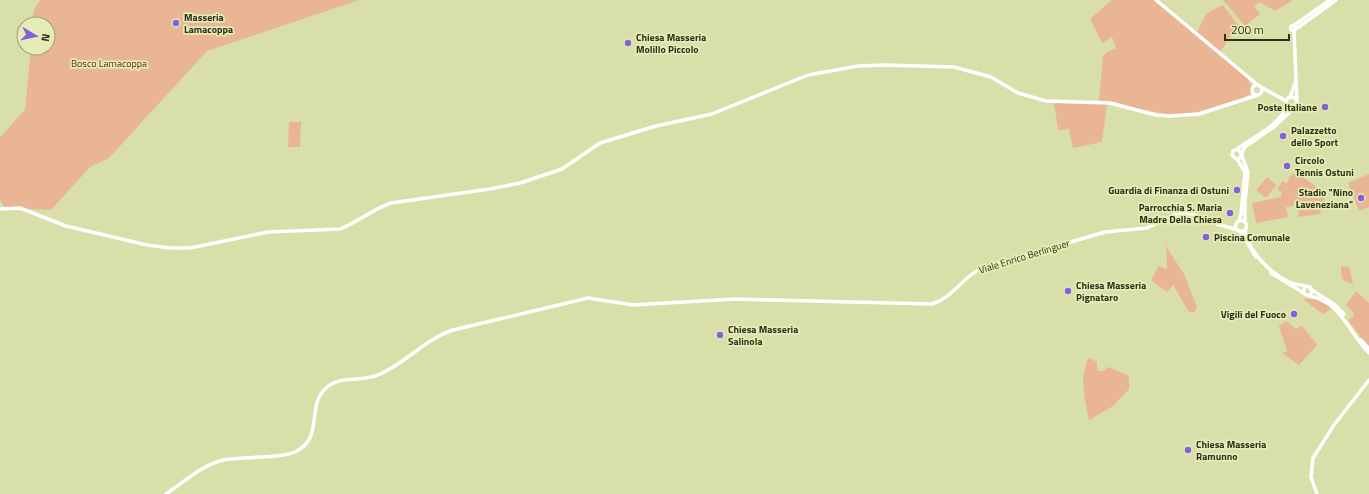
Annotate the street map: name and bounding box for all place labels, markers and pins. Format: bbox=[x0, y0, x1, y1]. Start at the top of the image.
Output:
place label: Masseria Lamacoppa bbox=[184, 10, 233, 37]
marker: Masseria Lamacoppa bbox=[171, 18, 181, 28]
place label: Chiesa Masseria Molillo Piccolo bbox=[636, 30, 706, 57]
marker: Chiesa Masseria Molillo Piccolo bbox=[623, 38, 633, 48]
place label: Poste Italiane bbox=[1258, 100, 1317, 115]
marker: Poste Italiane bbox=[1320, 102, 1330, 112]
place label: Palazzetto dello Sport bbox=[1291, 123, 1338, 150]
marker: Palazzetto dello Sport bbox=[1278, 131, 1288, 141]
place label: Circolo Tennis Ostuni bbox=[1295, 153, 1354, 180]
marker: Circolo Tennis Ostuni bbox=[1282, 161, 1292, 171]
place label: Guardia di Finanza di Ostuni bbox=[1108, 183, 1229, 198]
marker: Guardia di Finanza di Ostuni bbox=[1232, 185, 1242, 195]
place label: Stadio "Nino Laveneziana" bbox=[1296, 185, 1353, 212]
marker: Stadio "Nino Laveneziana" bbox=[1356, 193, 1366, 203]
place label: Parrocchia S. Maria Madre Della Chiesa bbox=[1139, 200, 1222, 227]
marker: Parrocchia S. Maria Madre Della Chiesa bbox=[1225, 208, 1235, 218]
place label: Piscina Comunale bbox=[1214, 230, 1290, 245]
marker: Piscina Comunale bbox=[1201, 232, 1211, 242]
place label: Chiesa Masseria Pignataro bbox=[1076, 278, 1146, 305]
marker: Chiesa Masseria Pignataro bbox=[1063, 286, 1073, 296]
place label: Vigili del Fuoco bbox=[1221, 307, 1286, 322]
marker: Vigili del Fuoco bbox=[1289, 309, 1299, 319]
place label: Chiesa Masseria Salinola bbox=[728, 322, 798, 349]
marker: Chiesa Masseria Salinola bbox=[715, 330, 725, 340]
place label: Chiesa Masseria Ramunno bbox=[1196, 437, 1266, 464]
marker: Chiesa Masseria Ramunno bbox=[1183, 445, 1193, 455]

